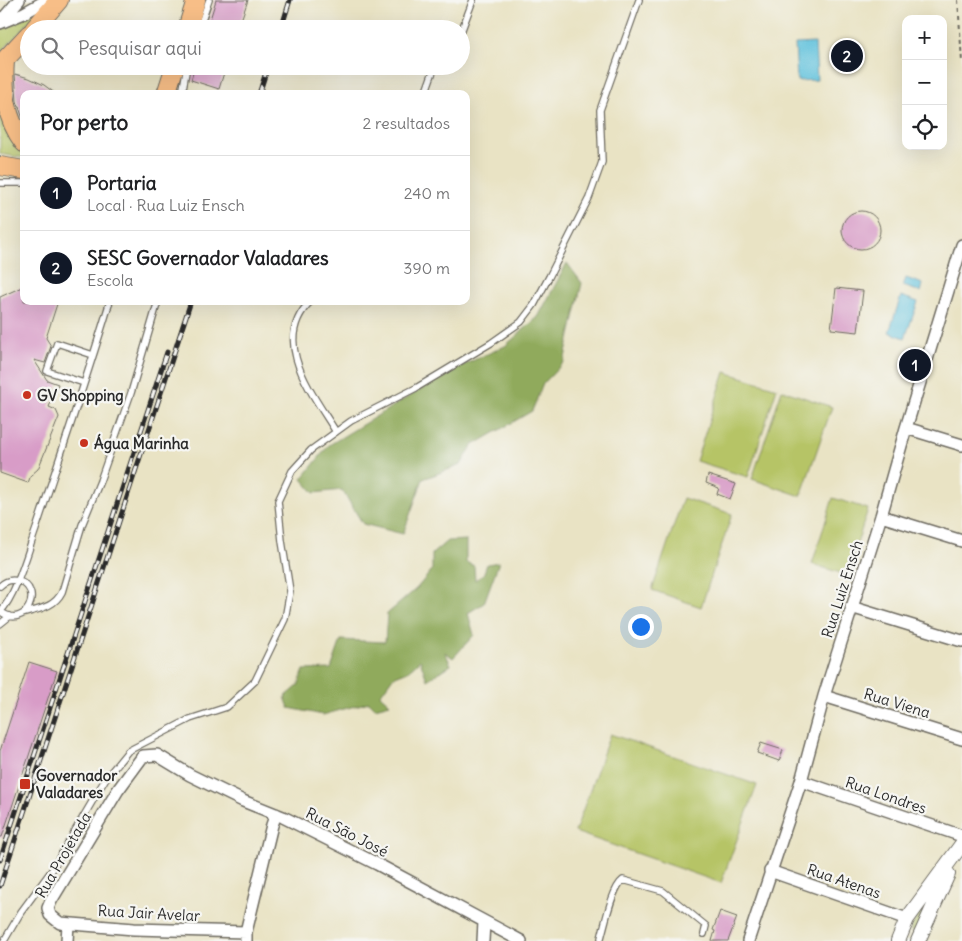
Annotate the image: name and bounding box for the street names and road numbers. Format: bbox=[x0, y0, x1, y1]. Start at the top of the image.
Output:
street label: Rua Luiz Ensch bbox=[817, 537, 867, 640]
street label: Rua Viena bbox=[862, 684, 933, 722]
street label: Rua Londres bbox=[843, 772, 929, 818]
street label: Rua São José bbox=[303, 803, 391, 861]
street label: Rua Projetada bbox=[31, 808, 95, 901]
street label: Rua Atenas bbox=[805, 860, 884, 903]
street label: Rua Jair Avelar bbox=[97, 901, 201, 925]

